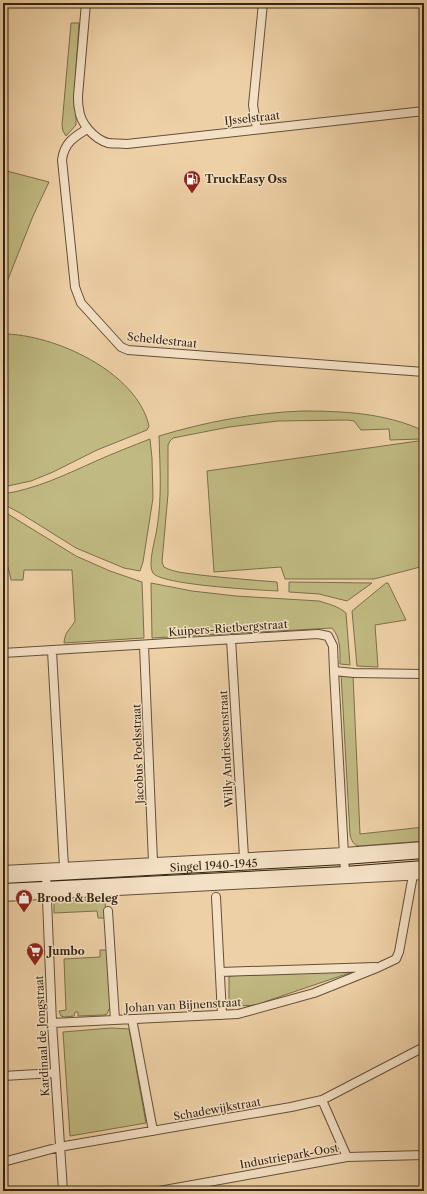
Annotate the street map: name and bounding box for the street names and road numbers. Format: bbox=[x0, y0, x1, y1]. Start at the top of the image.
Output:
street label: IJsselstraat bbox=[224, 108, 280, 128]
street label: Scheldestraat bbox=[126, 329, 198, 351]
street label: Kuipers-Rietbergstraat bbox=[168, 617, 288, 639]
street label: Willy Andriessenstraat bbox=[216, 690, 236, 809]
street label: Jacobus Poelsstraat bbox=[129, 704, 147, 806]
street label: Singel 1940-1945 bbox=[169, 856, 258, 875]
street label: Kardinaal de Jongstraat bbox=[32, 975, 52, 1097]
street label: Johan van Bijnenstraat bbox=[122, 995, 242, 1015]
street label: Schadewijkstraat bbox=[172, 1094, 262, 1124]
street label: Industriepark-Oost bbox=[239, 1140, 340, 1172]

